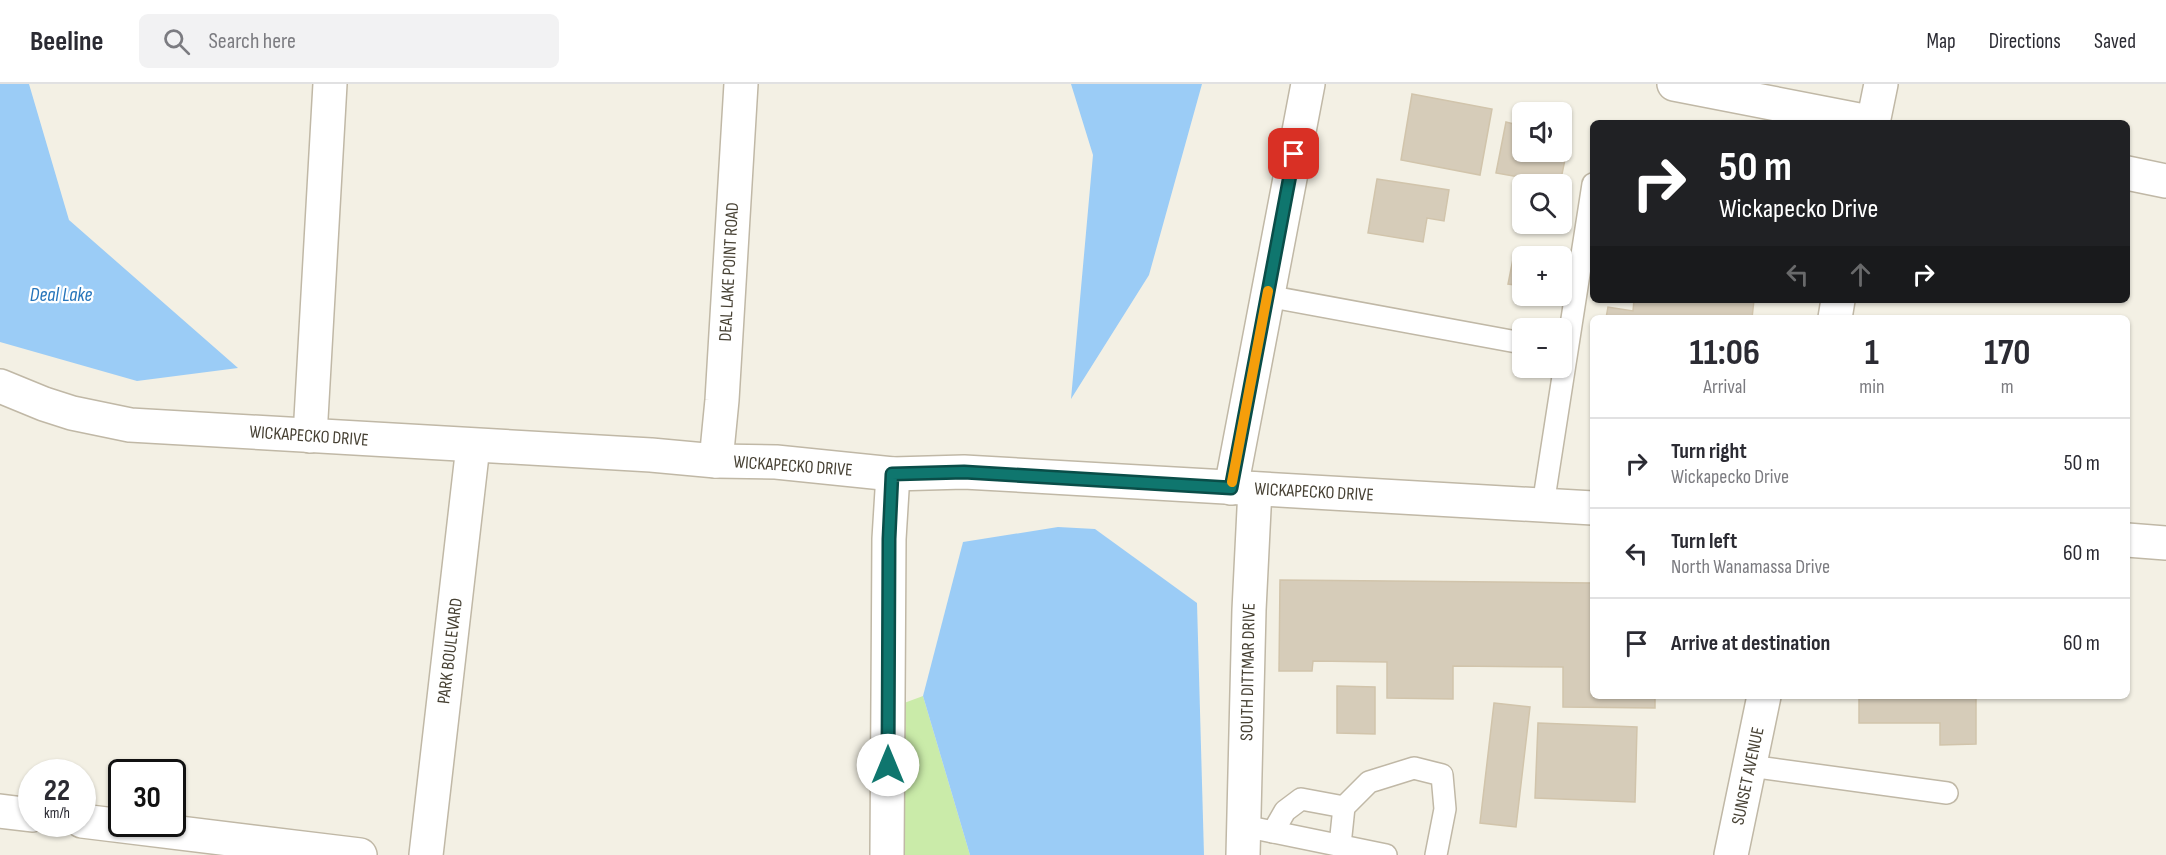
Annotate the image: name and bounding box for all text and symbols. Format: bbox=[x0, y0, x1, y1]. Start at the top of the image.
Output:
search box bbox=[139, 14, 559, 68]
text: Beeline bbox=[30, 25, 103, 58]
icon: search bbox=[160, 25, 193, 58]
text: Search here bbox=[208, 28, 296, 55]
text: Map bbox=[1926, 29, 1956, 54]
text: Directions bbox=[1989, 29, 2061, 54]
text: Saved bbox=[2094, 29, 2136, 54]
map controls bbox=[1512, 102, 1572, 378]
button: sound bbox=[1512, 102, 1572, 162]
pin bbox=[1268, 128, 1319, 179]
icon: arrive bbox=[1277, 137, 1310, 170]
text: 50 m bbox=[1719, 142, 1792, 193]
icon: right bbox=[1620, 144, 1698, 222]
button: search bbox=[1512, 174, 1572, 234]
text: Wickapecko Drive bbox=[1719, 193, 1878, 225]
street label: DEAL LAKE POINT ROAD bbox=[715, 202, 743, 342]
button: + bbox=[1512, 246, 1572, 306]
icon: left bbox=[1781, 258, 1814, 291]
icon: ahead bbox=[1844, 258, 1877, 291]
icon: right bbox=[1907, 258, 1940, 291]
water label: Deal Lake bbox=[30, 283, 92, 307]
button: − bbox=[1512, 318, 1572, 378]
text: 11:06 bbox=[1689, 332, 1760, 375]
text: 1 bbox=[1865, 332, 1879, 375]
text: 170 bbox=[1984, 332, 2031, 375]
text: Arrival bbox=[1703, 375, 1746, 399]
text: min bbox=[1859, 375, 1884, 399]
text: m bbox=[2001, 375, 2014, 399]
street label: WICKAPECKO DRIVE bbox=[249, 421, 369, 451]
text: Turn right bbox=[1671, 438, 1747, 465]
icon: right bbox=[1620, 447, 1653, 480]
text: 50 m bbox=[2064, 450, 2100, 477]
street label: WICKAPECKO DRIVE bbox=[733, 451, 853, 481]
text: Wickapecko Drive bbox=[1671, 465, 1789, 489]
street label: WICKAPECKO DRIVE bbox=[1254, 478, 1374, 506]
text: Turn left bbox=[1671, 528, 1737, 555]
icon: left bbox=[1620, 537, 1653, 570]
text: 60 m bbox=[2063, 540, 2100, 567]
text: North Wanamassa Drive bbox=[1671, 555, 1830, 579]
street label: PARK BOULEVARD bbox=[433, 597, 467, 705]
street label: SOUTH DITTMAR DRIVE bbox=[1236, 603, 1260, 741]
icon: arrive bbox=[1620, 627, 1653, 660]
text: Arrive at destination bbox=[1671, 630, 1830, 657]
text: 60 m bbox=[2063, 630, 2100, 657]
street label: SUNSET AVENUE bbox=[1727, 725, 1769, 827]
position arrow bbox=[856, 733, 920, 797]
speed limit sign: 30 bbox=[108, 759, 186, 837]
text: 22 bbox=[44, 773, 70, 809]
text: km/h bbox=[44, 804, 70, 823]

